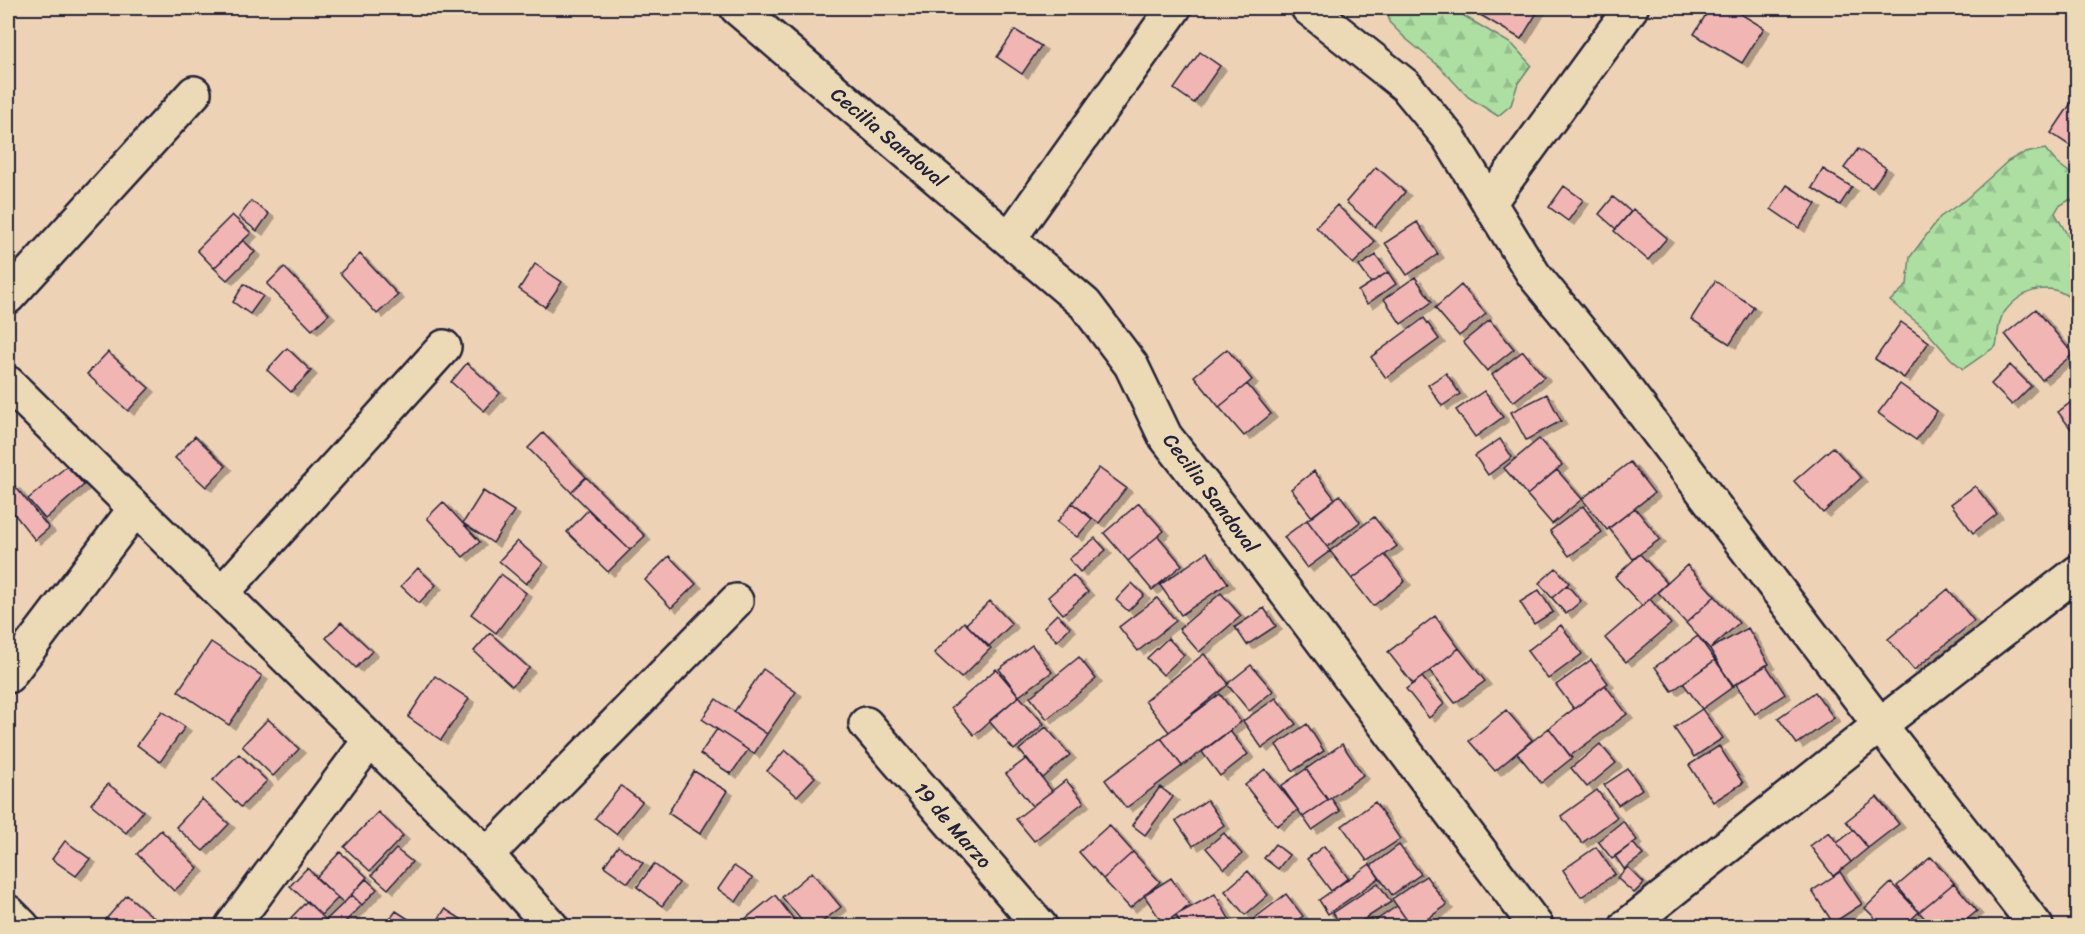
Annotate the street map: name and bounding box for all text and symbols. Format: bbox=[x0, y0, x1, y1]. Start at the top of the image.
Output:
street label: Cecilia Sandoval bbox=[822, 78, 955, 197]
street label: Cecilia Sandoval bbox=[1153, 425, 1268, 561]
street label: 19 de Marzo bbox=[905, 774, 1001, 877]

